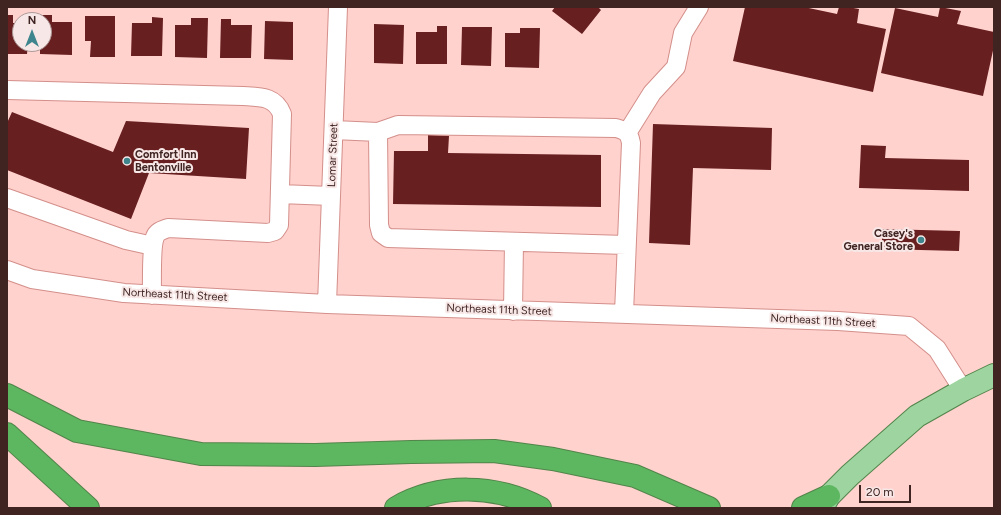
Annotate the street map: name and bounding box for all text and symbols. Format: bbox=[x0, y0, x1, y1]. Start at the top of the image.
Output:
north arrow bbox=[12, 12, 52, 52]
text: N bbox=[28, 14, 36, 27]
street label: Lomar Street bbox=[325, 123, 341, 187]
place label: Comfort Inn Bentonville bbox=[135, 148, 196, 174]
marker: Comfort Inn Bentonville bbox=[122, 156, 132, 166]
place label: Casey's General Store bbox=[843, 227, 913, 253]
marker: Casey's General Store bbox=[916, 235, 926, 245]
street label: Northeast 11th Street bbox=[122, 286, 228, 304]
street label: Northeast 11th Street bbox=[446, 302, 552, 318]
street label: Northeast 11th Street bbox=[770, 312, 876, 330]
scale bar bbox=[861, 477, 913, 503]
text: 20 m bbox=[866, 485, 894, 499]

